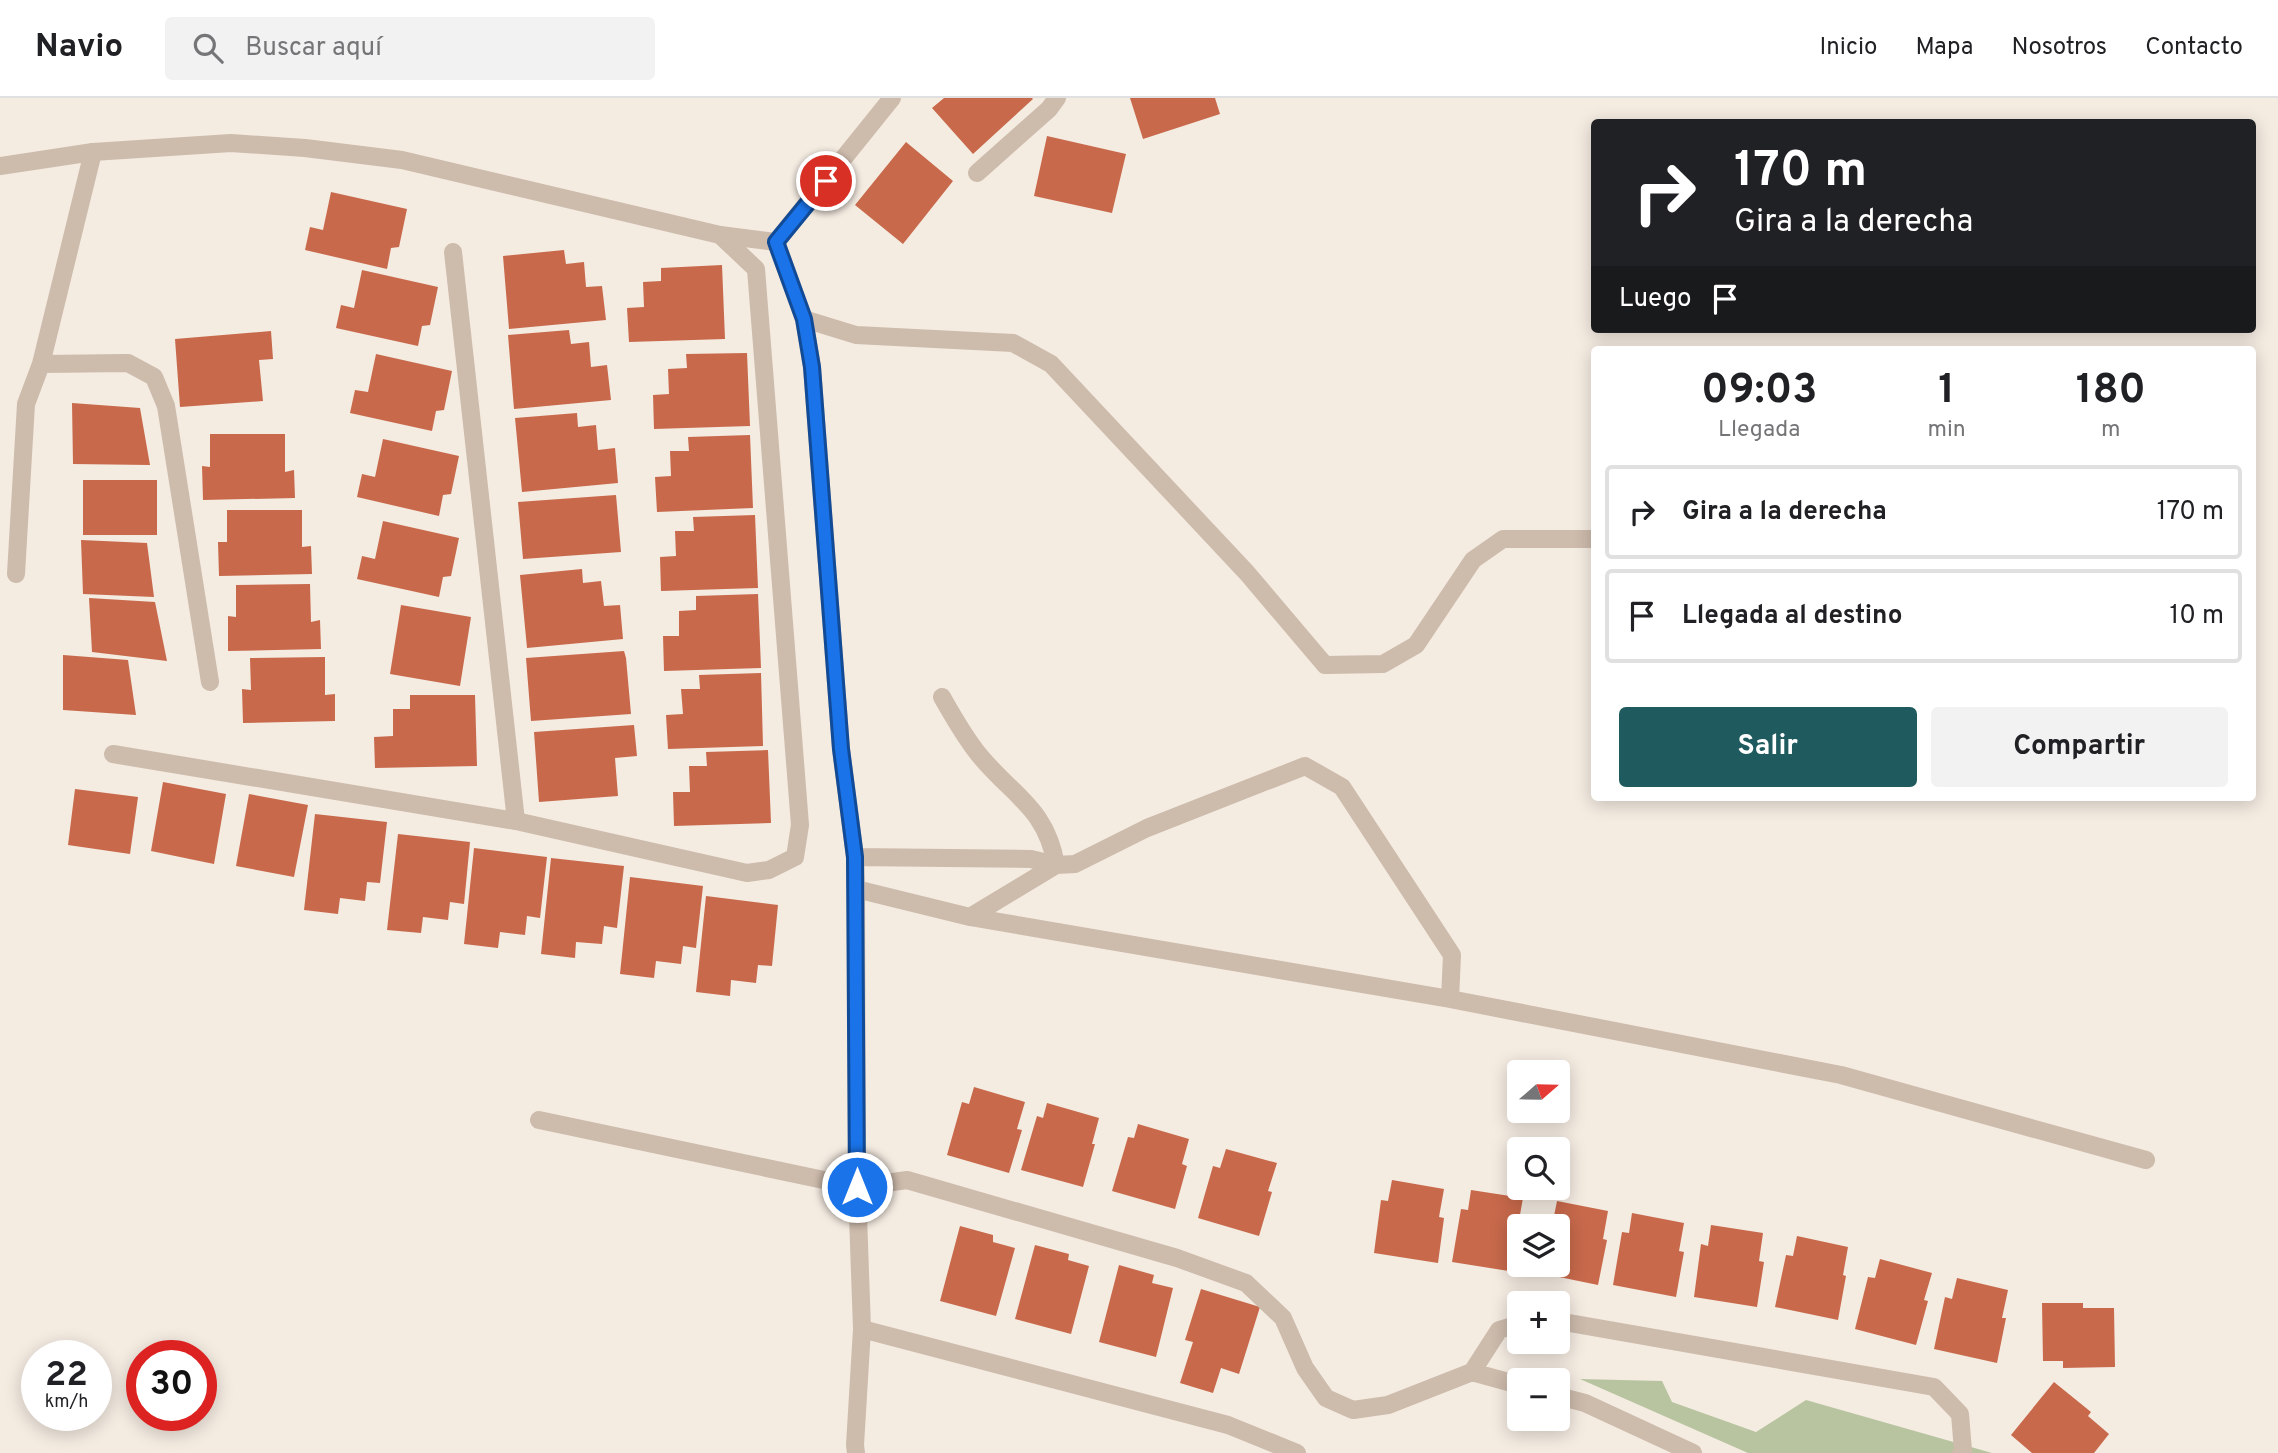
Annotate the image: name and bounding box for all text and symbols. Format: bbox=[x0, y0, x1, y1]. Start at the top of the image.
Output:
search box bbox=[165, 17, 655, 80]
text: Navio bbox=[35, 27, 123, 69]
icon: search bbox=[189, 29, 227, 67]
text: Buscar aquí bbox=[245, 32, 382, 65]
text: Inicio bbox=[1820, 33, 1877, 63]
text: Mapa bbox=[1915, 33, 1974, 63]
text: Nosotros bbox=[2012, 33, 2107, 63]
text: Contacto bbox=[2145, 33, 2243, 63]
text: 170 m bbox=[1734, 142, 1867, 204]
icon: right bbox=[1619, 147, 1710, 238]
pin bbox=[796, 151, 856, 211]
icon: arrive bbox=[807, 162, 845, 200]
text: Gira a la derecha bbox=[1734, 203, 1973, 243]
icon: arrive bbox=[1706, 280, 1744, 318]
text: Luego bbox=[1619, 283, 1692, 316]
text: 09:03 bbox=[1701, 365, 1817, 418]
text: 1 bbox=[1938, 365, 1955, 418]
text: 180 bbox=[2076, 365, 2146, 418]
text: Llegada bbox=[1718, 416, 1800, 445]
text: min bbox=[1927, 416, 1966, 445]
text: m bbox=[2101, 416, 2121, 445]
icon: right bbox=[1623, 493, 1661, 531]
text: Gira a la derecha bbox=[1682, 496, 1887, 529]
text: 170 m bbox=[2157, 496, 2224, 529]
icon: arrive bbox=[1623, 597, 1661, 635]
text: Llegada al destino bbox=[1682, 600, 1902, 633]
text: 10 m bbox=[2169, 600, 2224, 633]
button: Salir bbox=[1619, 707, 1917, 787]
button: Compartir bbox=[1931, 707, 2228, 787]
north arrow bbox=[1507, 1060, 1570, 1124]
map controls bbox=[1507, 1060, 1570, 1431]
button: search bbox=[1507, 1137, 1570, 1200]
position arrow bbox=[820, 1150, 894, 1224]
button: layers bbox=[1507, 1214, 1570, 1277]
button: + bbox=[1507, 1291, 1570, 1354]
speed limit sign: 30 bbox=[126, 1340, 217, 1431]
text: 22 bbox=[45, 1354, 88, 1398]
button: − bbox=[1507, 1368, 1570, 1431]
text: km/h bbox=[45, 1391, 88, 1414]

